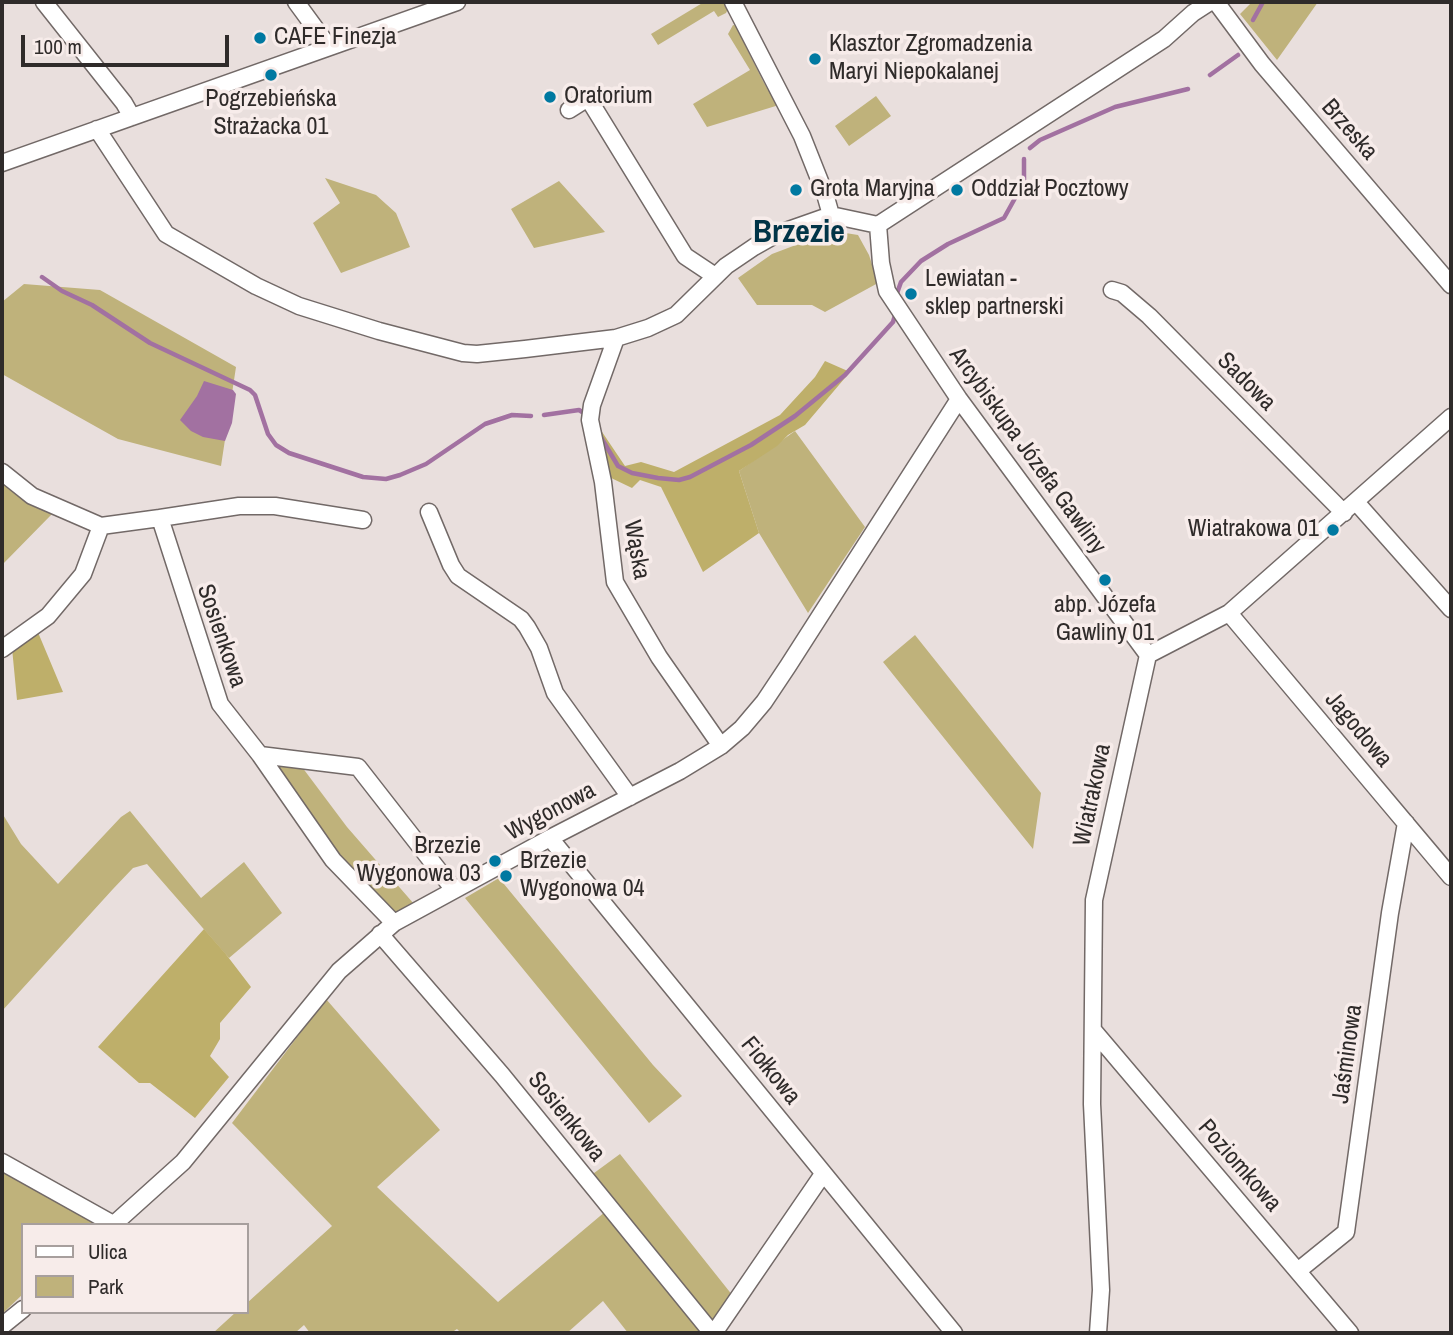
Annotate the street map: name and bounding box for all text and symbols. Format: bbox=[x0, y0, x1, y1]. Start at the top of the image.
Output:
scale bar bbox=[24, 21, 233, 65]
place label: CAFE Finezja bbox=[274, 24, 396, 52]
marker: CAFE Finezja bbox=[252, 30, 268, 46]
place label: Klasztor Zgromadzenia Maryi Niepokalanej bbox=[829, 31, 1032, 87]
text: 100 m bbox=[34, 32, 82, 61]
marker: Klasztor Zgromadzenia Maryi Niepokalanej bbox=[807, 51, 823, 67]
marker: Pogrzebieńska Strażacka 01 bbox=[263, 67, 279, 83]
place label: Oratorium bbox=[564, 83, 653, 111]
place label: Pogrzebieńska Strażacka 01 bbox=[205, 86, 337, 142]
marker: Oratorium bbox=[542, 89, 558, 105]
street label: Brzeska bbox=[1315, 94, 1383, 166]
place label: Grota Maryjna bbox=[810, 176, 935, 204]
place label: Oddział Pocztowy bbox=[971, 176, 1129, 204]
marker: Grota Maryjna bbox=[788, 182, 804, 198]
marker: Oddział Pocztowy bbox=[949, 182, 965, 198]
district label: Brzezie bbox=[753, 214, 845, 252]
place label: Lewiatan - sklep partnerski bbox=[925, 266, 1064, 322]
marker: Lewiatan - sklep partnerski bbox=[903, 286, 919, 302]
street label: Arcybiskupa Józefa Gawliny bbox=[942, 342, 1112, 560]
street label: Sadowa bbox=[1211, 347, 1281, 417]
place label: Wiatrakowa 01 bbox=[1188, 516, 1319, 544]
street label: Wąska bbox=[617, 518, 655, 582]
marker: Wiatrakowa 01 bbox=[1325, 522, 1341, 538]
marker: abp. Józefa Gawliny 01 bbox=[1097, 572, 1113, 588]
street label: Sosienkowa bbox=[190, 581, 252, 691]
place label: abp. Józefa Gawliny 01 bbox=[1054, 592, 1156, 648]
street label: Jagodowa bbox=[1318, 686, 1398, 774]
street label: Wiatrakowa bbox=[1068, 741, 1118, 849]
street label: Wygonowa bbox=[501, 776, 601, 848]
place label: Brzezie Wygonowa 03 bbox=[356, 833, 481, 889]
place label: Brzezie Wygonowa 04 bbox=[520, 848, 645, 904]
marker: Brzezie Wygonowa 03 bbox=[487, 853, 503, 869]
marker: Brzezie Wygonowa 04 bbox=[498, 868, 514, 884]
street label: Jaśminowa bbox=[1327, 1003, 1369, 1105]
street label: Fiołkowa bbox=[734, 1031, 806, 1111]
street label: Sosienkowa bbox=[521, 1066, 611, 1168]
street label: Poziomkowa bbox=[1191, 1114, 1287, 1218]
legend bbox=[21, 1223, 248, 1314]
text: Ulica bbox=[88, 1237, 127, 1266]
text: Park bbox=[88, 1272, 123, 1301]

